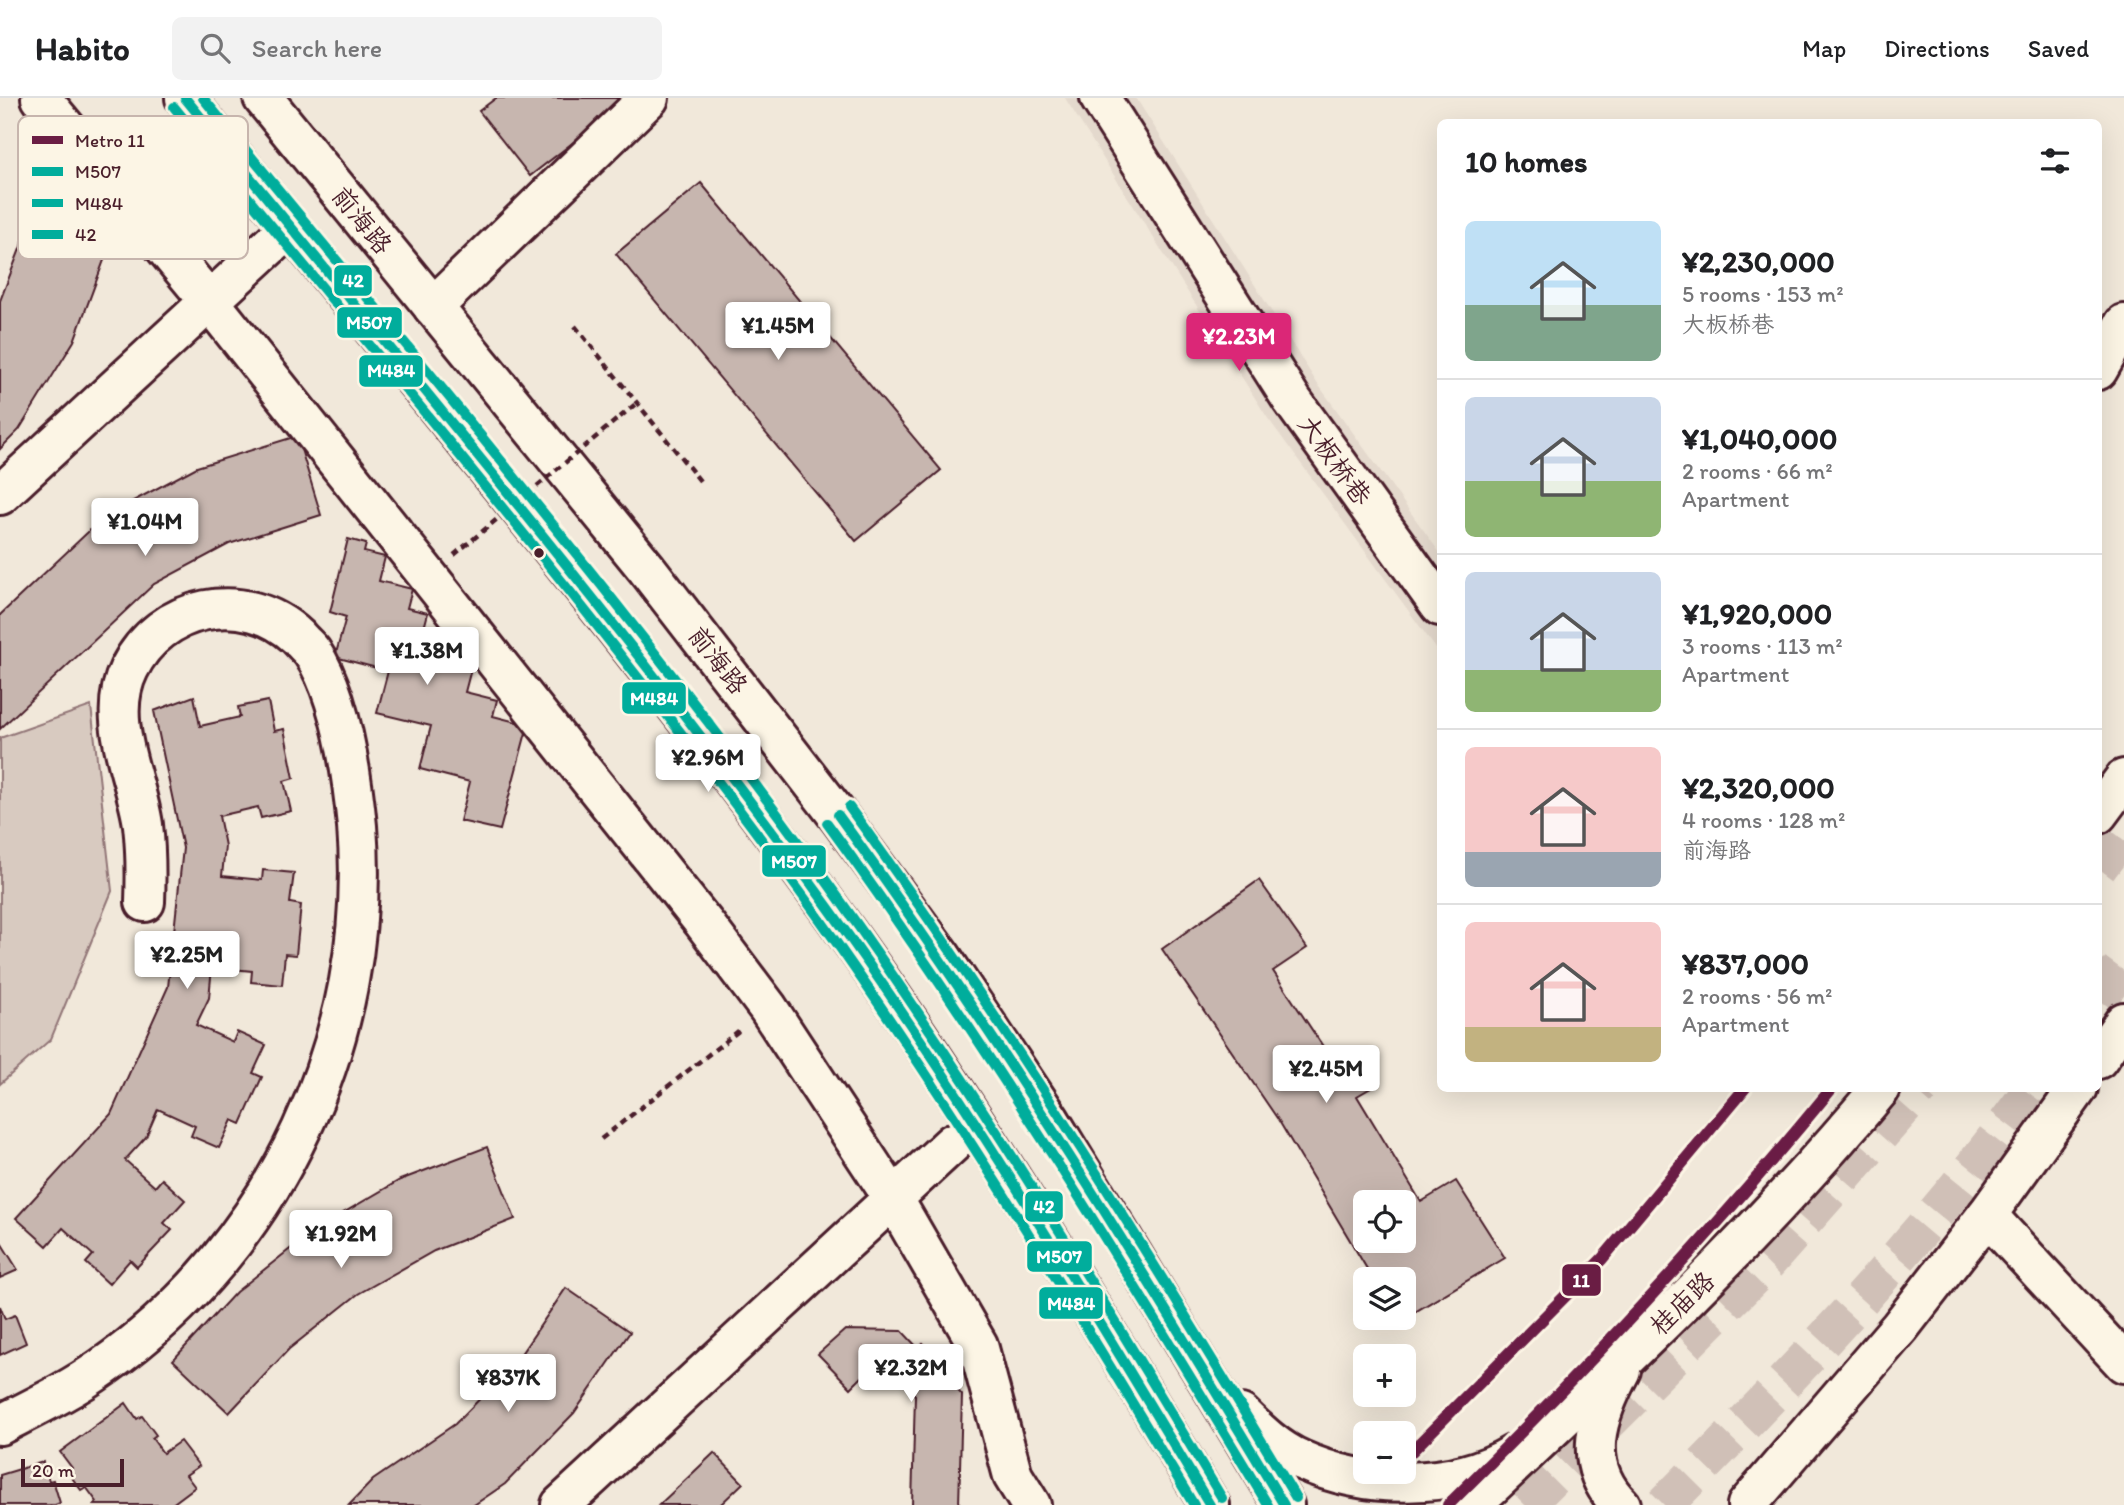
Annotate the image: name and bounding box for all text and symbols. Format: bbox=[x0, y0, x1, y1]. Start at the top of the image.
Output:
search box bbox=[172, 17, 662, 80]
text: Habito bbox=[35, 29, 130, 68]
icon: search bbox=[196, 29, 234, 67]
text: Search here bbox=[252, 32, 382, 64]
text: Map bbox=[1802, 34, 1846, 63]
text: Directions bbox=[1884, 34, 1990, 63]
text: Saved bbox=[2028, 34, 2089, 63]
legend bbox=[18, 116, 248, 259]
text: Metro 11 bbox=[75, 129, 145, 152]
icon: filters bbox=[2036, 142, 2074, 180]
text: 10 homes bbox=[1465, 143, 1588, 180]
text: M507 bbox=[75, 160, 121, 183]
street label: 前海路 bbox=[325, 180, 399, 260]
text: M484 bbox=[75, 192, 123, 215]
text: 42 bbox=[75, 223, 96, 246]
text: ¥2,230,000 bbox=[1682, 243, 1835, 280]
icon: home bbox=[1521, 249, 1605, 333]
line badge: 42 bbox=[333, 264, 373, 297]
text: 42 bbox=[342, 269, 364, 292]
text: 5 rooms · 153 m² bbox=[1682, 280, 1844, 308]
pin: ¥1.45M bbox=[721, 302, 835, 362]
line badge: M507 bbox=[336, 306, 403, 339]
text: 大板桥巷 bbox=[1682, 310, 1774, 338]
text: M507 bbox=[346, 311, 393, 334]
text: ¥1.45M bbox=[741, 311, 815, 339]
pin: ¥2.23M bbox=[1182, 314, 1296, 373]
text: ¥2.23M bbox=[1202, 322, 1276, 350]
line badge: M484 bbox=[358, 354, 424, 388]
text: M484 bbox=[367, 359, 416, 382]
street label: 大板桥巷 bbox=[1291, 409, 1379, 511]
text: ¥1,040,000 bbox=[1682, 420, 1837, 457]
icon: home bbox=[1521, 425, 1605, 509]
text: 2 rooms · 66 m² bbox=[1682, 457, 1833, 485]
text: Apartment bbox=[1682, 485, 1789, 513]
pin: ¥1.04M bbox=[88, 498, 202, 558]
text: ¥1.04M bbox=[107, 507, 183, 535]
unlabelled marker bbox=[532, 546, 546, 560]
text: ¥1,920,000 bbox=[1682, 595, 1832, 632]
icon: home bbox=[1521, 600, 1605, 684]
street label: 前海路 bbox=[681, 619, 755, 701]
pin: ¥1.38M bbox=[370, 628, 484, 687]
text: 3 rooms · 113 m² bbox=[1682, 632, 1843, 660]
text: ¥1.38M bbox=[391, 636, 463, 664]
text: Apartment bbox=[1682, 660, 1789, 688]
line badge: M484 bbox=[621, 681, 687, 715]
text: M484 bbox=[630, 687, 679, 710]
pin: ¥2.96M bbox=[651, 734, 765, 794]
text: ¥2.96M bbox=[672, 743, 744, 771]
text: ¥2,320,000 bbox=[1682, 769, 1835, 806]
icon: home bbox=[1521, 775, 1605, 859]
text: 4 rooms · 128 m² bbox=[1682, 806, 1845, 834]
text: 前海路 bbox=[1682, 836, 1751, 864]
line badge: M507 bbox=[761, 844, 827, 878]
text: M507 bbox=[771, 850, 818, 873]
pin: ¥2.25M bbox=[130, 932, 244, 991]
text: ¥2.25M bbox=[151, 940, 223, 968]
text: ¥837,000 bbox=[1682, 945, 1809, 982]
icon: home bbox=[1521, 950, 1605, 1034]
text: 2 rooms · 56 m² bbox=[1682, 982, 1833, 1010]
text: Apartment bbox=[1682, 1010, 1789, 1038]
pin: ¥2.45M bbox=[1269, 1046, 1383, 1105]
text: ¥2.45M bbox=[1289, 1054, 1363, 1082]
line badge: 42 bbox=[1024, 1190, 1064, 1223]
map controls bbox=[1353, 1190, 1416, 1484]
button: locate bbox=[1353, 1190, 1416, 1253]
text: 42 bbox=[1033, 1195, 1055, 1218]
pin: ¥1.92M bbox=[284, 1210, 398, 1270]
text: ¥1.92M bbox=[305, 1219, 377, 1247]
line badge: M507 bbox=[1026, 1240, 1093, 1273]
text: M507 bbox=[1036, 1245, 1083, 1268]
line badge: 11 bbox=[1561, 1263, 1602, 1297]
street label: 桂庙路 bbox=[1643, 1264, 1721, 1342]
button: layers bbox=[1353, 1267, 1416, 1330]
text: 11 bbox=[1572, 1269, 1590, 1292]
line badge: M484 bbox=[1038, 1286, 1104, 1320]
text: M484 bbox=[1047, 1292, 1096, 1315]
pin: ¥2.32M bbox=[854, 1344, 968, 1404]
button: + bbox=[1353, 1344, 1416, 1407]
text: ¥2.32M bbox=[874, 1353, 948, 1381]
pin: ¥837K bbox=[459, 1354, 557, 1414]
text: ¥837K bbox=[476, 1363, 540, 1391]
button: − bbox=[1353, 1421, 1416, 1484]
scale bar bbox=[21, 1456, 124, 1488]
text: 20 m bbox=[32, 1459, 74, 1482]

